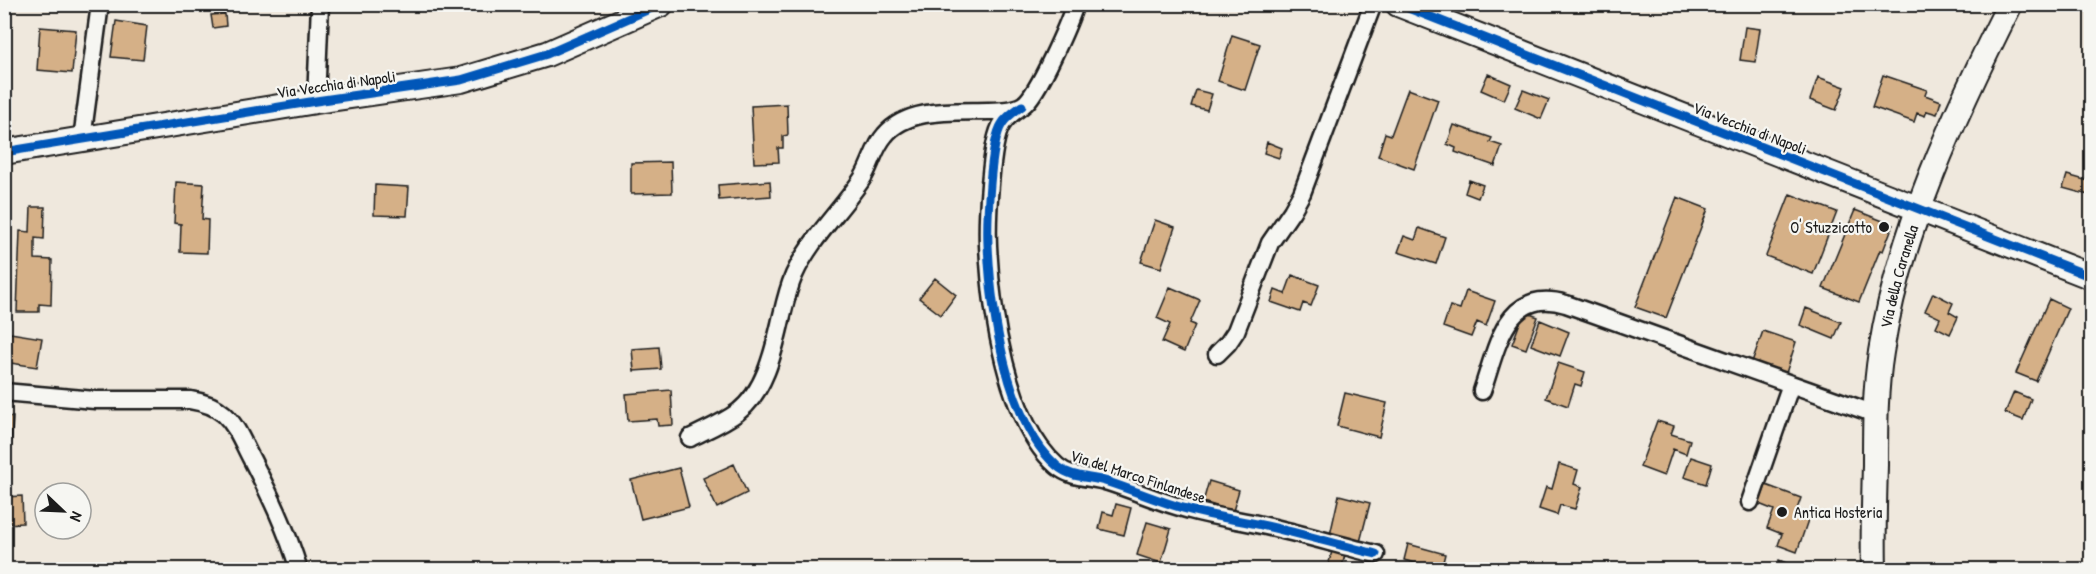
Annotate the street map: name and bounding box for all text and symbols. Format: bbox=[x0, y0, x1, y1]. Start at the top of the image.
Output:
street label: Via Vecchia di Napoli bbox=[275, 65, 397, 103]
street label: Via Vecchia di Napoli bbox=[1690, 96, 1810, 160]
place label: O' Stuzzicotto bbox=[1790, 216, 1873, 238]
marker: O' Stuzzicotto bbox=[1877, 220, 1891, 234]
street label: Via della Caranella bbox=[1874, 222, 1923, 330]
street label: Via del Marco Finlandese bbox=[1068, 444, 1209, 508]
north arrow bbox=[33, 481, 93, 541]
place label: Antica Hosteria bbox=[1794, 501, 1882, 523]
marker: Antica Hosteria bbox=[1775, 505, 1789, 519]
text: N bbox=[65, 509, 89, 526]

